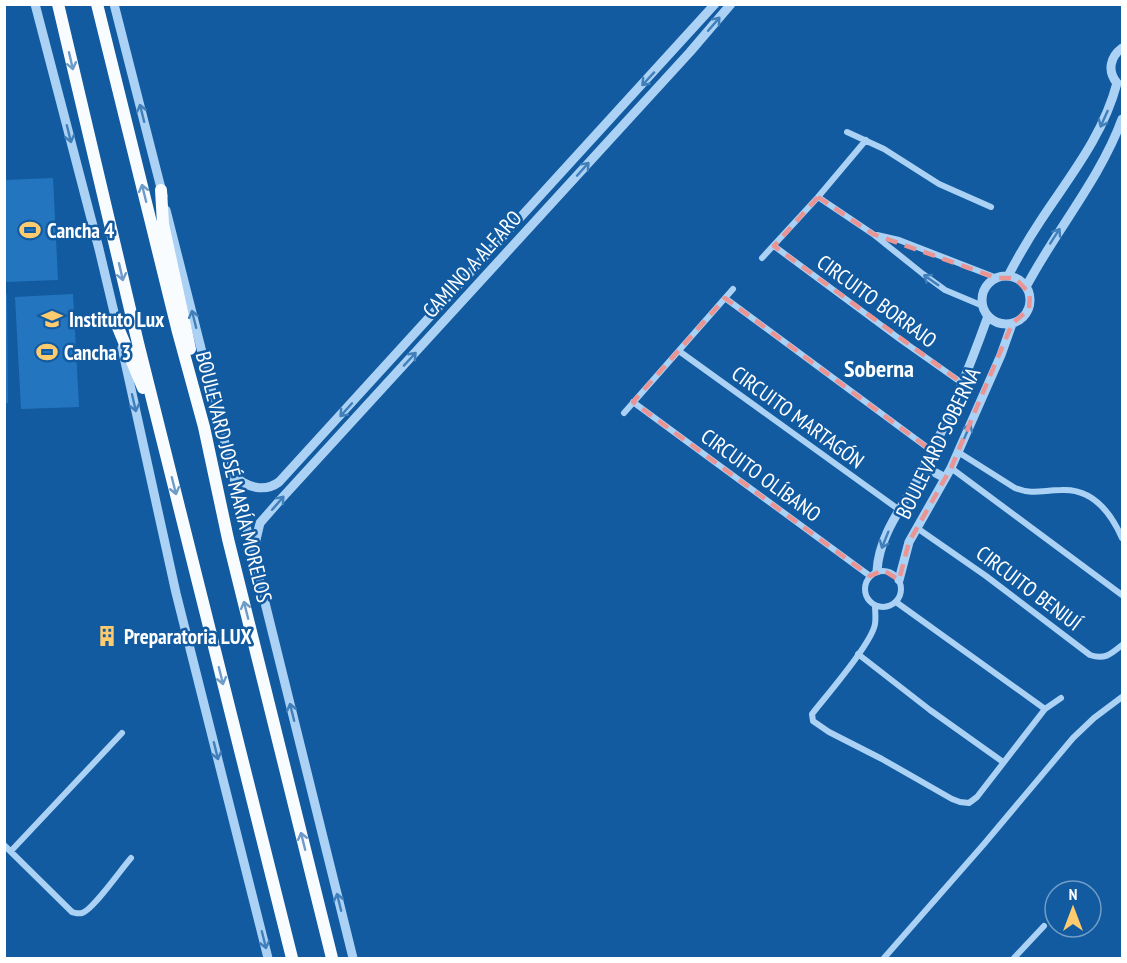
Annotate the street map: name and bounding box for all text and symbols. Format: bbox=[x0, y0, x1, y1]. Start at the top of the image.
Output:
one-way arrow bbox=[707, 17, 721, 32]
one-way arrow bbox=[66, 52, 78, 71]
one-way arrow bbox=[641, 72, 655, 87]
one-way arrow bbox=[135, 104, 147, 123]
one-way arrow bbox=[1098, 109, 1109, 128]
one-way arrow bbox=[63, 124, 75, 143]
one-way arrow bbox=[576, 161, 590, 176]
one-way arrow bbox=[137, 184, 149, 203]
street label: CAMINO A ALFARO bbox=[417, 205, 527, 323]
place label: Cancha 4 bbox=[47, 217, 114, 244]
sports icon: Cancha 4 bbox=[18, 218, 42, 242]
one-way arrow bbox=[1049, 228, 1061, 245]
street label: CIRCUITO BORRAJO bbox=[812, 248, 942, 354]
one-way arrow bbox=[116, 261, 127, 281]
one-way arrow bbox=[923, 274, 940, 286]
place label: Instituto Lux bbox=[69, 306, 165, 333]
school or university icon: Instituto Lux bbox=[40, 307, 64, 331]
one-way arrow bbox=[188, 310, 199, 329]
place label: Cancha 3 bbox=[64, 339, 131, 366]
sports icon: Cancha 3 bbox=[35, 340, 59, 364]
street label: BOULEVARD JOSÉ MARÍA MORELOS bbox=[190, 349, 278, 605]
one-way arrow bbox=[402, 352, 417, 367]
district label: Soberna bbox=[844, 353, 914, 384]
street label: CIRCUITO MARTAGÓN bbox=[726, 360, 870, 474]
street label: BOULEVARD SOBERNA bbox=[890, 363, 986, 523]
one-way arrow bbox=[129, 393, 140, 412]
one-way arrow bbox=[339, 402, 353, 417]
street label: CIRCUITO OLÍBANO bbox=[696, 422, 826, 528]
one-way arrow bbox=[962, 423, 973, 441]
one-way arrow bbox=[168, 477, 180, 496]
one-way arrow bbox=[271, 496, 285, 511]
one-way arrow bbox=[879, 531, 890, 549]
street label: CIRCUITO BENJUÍ bbox=[971, 540, 1088, 637]
one-way arrow bbox=[240, 601, 252, 620]
place label: Preparatoria LUX bbox=[124, 623, 252, 650]
building icon: Preparatoria LUX bbox=[95, 624, 119, 648]
one-way arrow bbox=[216, 666, 228, 685]
one-way arrow bbox=[285, 703, 297, 722]
one-way arrow bbox=[211, 741, 223, 760]
one-way arrow bbox=[296, 831, 308, 850]
north arrow bbox=[1043, 879, 1103, 939]
text: N bbox=[1069, 884, 1077, 904]
one-way arrow bbox=[332, 892, 344, 911]
one-way arrow bbox=[258, 931, 270, 950]

